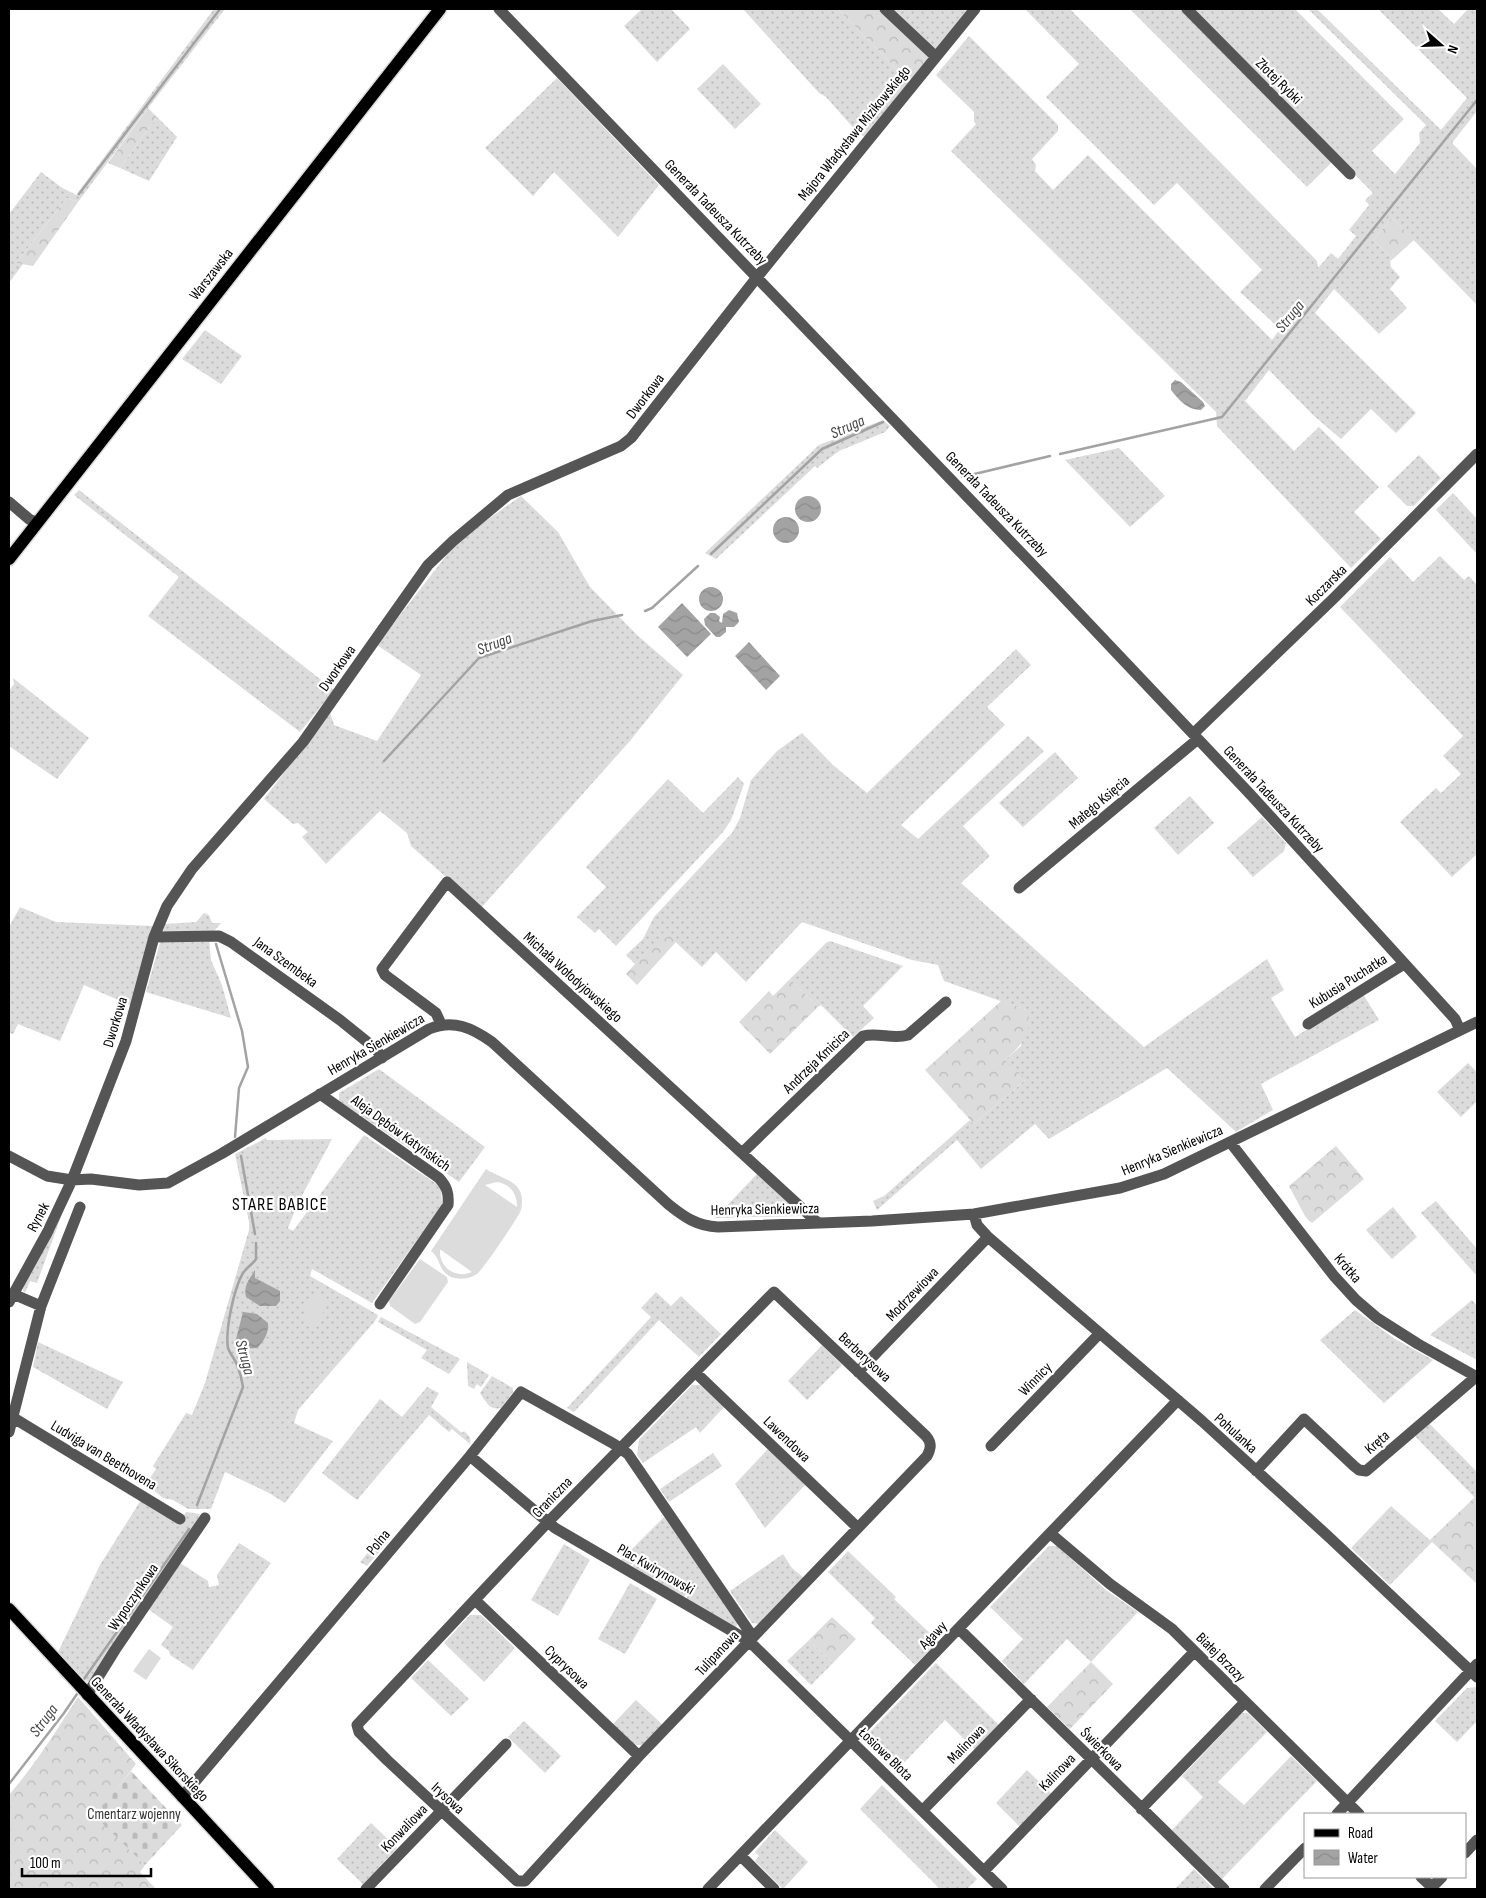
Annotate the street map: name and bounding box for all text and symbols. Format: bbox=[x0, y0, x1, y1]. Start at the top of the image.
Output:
north arrow bbox=[1416, 20, 1466, 70]
text: N bbox=[1443, 43, 1462, 56]
street label: Złotej Rybki bbox=[1251, 54, 1306, 109]
street label: Majora Władysława Mizikowskiego bbox=[794, 62, 915, 205]
street label: Generała Tadeusza Kutrzeby bbox=[660, 155, 771, 269]
street label: Warszawska bbox=[185, 244, 238, 304]
water label: Struga bbox=[1272, 297, 1309, 337]
street label: Dworkowa bbox=[622, 370, 669, 423]
water label: Struga bbox=[828, 411, 868, 443]
street label: Generała Tadeusza Kutrzeby bbox=[941, 447, 1052, 561]
street label: Koczarska bbox=[1302, 561, 1351, 610]
water label: Struga bbox=[475, 629, 515, 660]
street label: Dworkowa bbox=[315, 641, 360, 695]
street label: Generała Tadeusza Kutrzeby bbox=[1219, 742, 1328, 857]
street label: Małego Księcia bbox=[1065, 771, 1134, 833]
street label: Michała Wołodyjowskiego bbox=[519, 928, 626, 1027]
street label: Jana Szembeka bbox=[249, 932, 322, 992]
street label: Kubusia Puchatka bbox=[1306, 950, 1391, 1013]
street label: Dworkowa bbox=[99, 994, 132, 1050]
street label: Henryka Sienkiewicza bbox=[324, 1009, 428, 1080]
street label: Andrzeja Kmicica bbox=[778, 1025, 854, 1098]
street label: Aleja Dębów Katyńskich bbox=[346, 1090, 454, 1176]
street label: Henryka Sienkiewicza bbox=[1118, 1120, 1226, 1180]
district label: STARE BABICE bbox=[232, 1194, 328, 1215]
street label: Rynek bbox=[23, 1199, 54, 1235]
street label: Henryka Sienkiewicza bbox=[711, 1199, 820, 1220]
street label: Krótka bbox=[1330, 1250, 1366, 1287]
street label: Modrzewiowa bbox=[882, 1263, 943, 1325]
street label: Berberysowa bbox=[834, 1328, 895, 1387]
water label: Struga bbox=[231, 1338, 258, 1377]
street label: Winnicy bbox=[1015, 1358, 1056, 1400]
street label: Pohulanka bbox=[1210, 1409, 1261, 1458]
street label: Lawendowa bbox=[759, 1412, 814, 1467]
street label: Ludviga van Beethovena bbox=[47, 1416, 160, 1495]
street label: Kręta bbox=[1361, 1426, 1394, 1458]
street label: Graniczna bbox=[528, 1473, 577, 1522]
street label: Polna bbox=[362, 1525, 395, 1559]
street label: Plac Kwirynowski bbox=[614, 1540, 698, 1599]
street label: Wypoczynkowa bbox=[104, 1560, 163, 1635]
street label: Agawy bbox=[915, 1617, 952, 1654]
street label: Tulipanowa bbox=[691, 1626, 743, 1680]
street label: Białej Brzozy bbox=[1192, 1628, 1250, 1686]
street label: Cyprysowa bbox=[540, 1641, 593, 1693]
street label: Generała Władysława Sikorskiego bbox=[87, 1673, 213, 1806]
water label: Struga bbox=[26, 1701, 63, 1741]
street label: Malinowa bbox=[943, 1721, 990, 1768]
street label: Łosiowe Błota bbox=[854, 1723, 917, 1785]
street label: Świerkowa bbox=[1076, 1724, 1127, 1775]
street label: Kalinowa bbox=[1035, 1749, 1080, 1795]
street label: Irysowa bbox=[427, 1778, 468, 1819]
street label: Konwaliowa bbox=[377, 1800, 432, 1856]
park label: Cmentarz wojenny bbox=[87, 1805, 181, 1824]
legend bbox=[1304, 1813, 1466, 1878]
text: Road bbox=[1348, 1824, 1373, 1843]
scale bar bbox=[22, 1846, 151, 1878]
text: Water bbox=[1348, 1849, 1379, 1868]
text: 100 m bbox=[30, 1854, 61, 1873]

